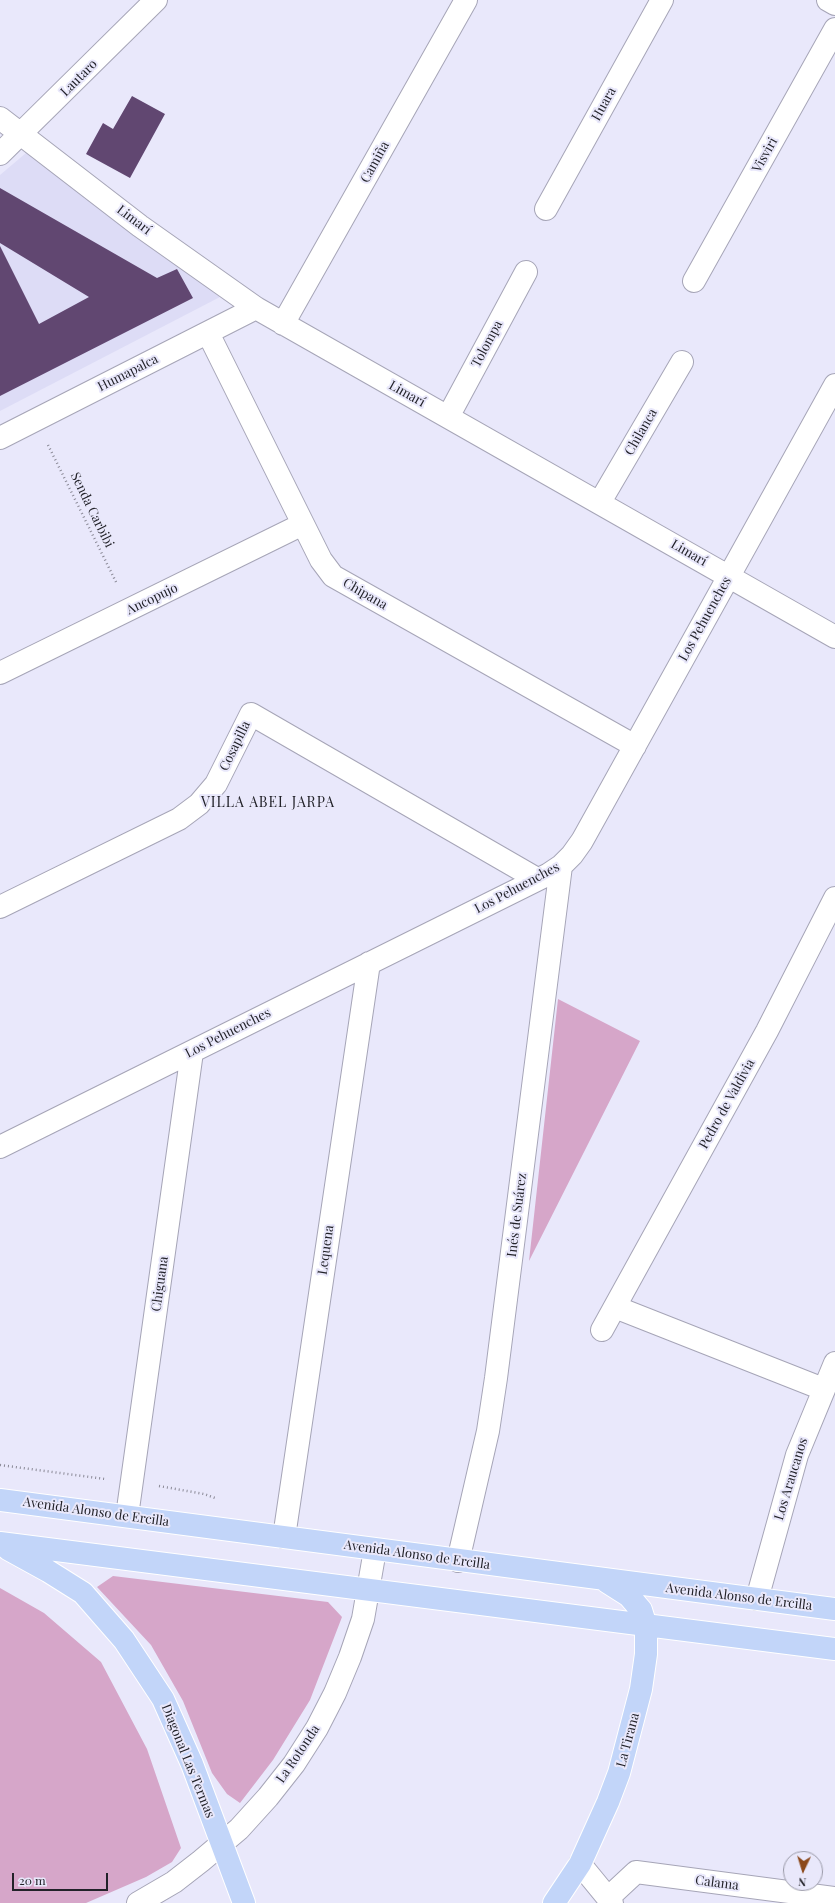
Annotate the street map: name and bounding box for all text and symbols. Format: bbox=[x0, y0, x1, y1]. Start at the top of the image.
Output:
street label: Lautaro bbox=[57, 56, 101, 100]
street label: Huara bbox=[588, 84, 620, 124]
street label: Visviri bbox=[749, 135, 781, 175]
street label: Camiña bbox=[357, 139, 393, 185]
street label: Limarí bbox=[114, 202, 154, 238]
street label: Tolompa bbox=[468, 318, 506, 370]
street label: Humapalca bbox=[95, 351, 161, 395]
street label: Limarí bbox=[386, 378, 428, 410]
street label: Chilanca bbox=[621, 406, 661, 458]
street label: Senda Carbibi bbox=[67, 470, 117, 550]
street label: Limarí bbox=[668, 536, 710, 570]
street label: Los Pehuenches bbox=[675, 574, 735, 664]
street label: Chipana bbox=[340, 575, 390, 613]
street label: Ancopujo bbox=[124, 580, 180, 618]
street label: Cosapilla bbox=[216, 718, 254, 774]
district label: VILLA ABEL JARPA bbox=[201, 795, 335, 811]
street label: Los Pehuenches bbox=[472, 859, 562, 917]
street label: Los Pehuenches bbox=[183, 1005, 273, 1061]
street label: Pedro de Valdivia bbox=[696, 1056, 758, 1152]
street label: Inés de Suárez bbox=[504, 1172, 530, 1258]
street label: Lequena bbox=[315, 1224, 337, 1276]
street label: Chiguana bbox=[148, 1255, 172, 1313]
street label: Los Araucanos bbox=[771, 1436, 811, 1522]
street label: Avenida Alonso de Ercilla bbox=[22, 1494, 170, 1530]
street label: Avenida Alonso de Ercilla bbox=[343, 1537, 491, 1573]
street label: Avenida Alonso de Ercilla bbox=[665, 1580, 813, 1614]
street label: Diagonal Las Termas bbox=[158, 1702, 218, 1820]
street label: La Tirana bbox=[613, 1711, 643, 1769]
street label: La Rotonda bbox=[273, 1722, 323, 1786]
north arrow bbox=[783, 1851, 823, 1891]
scale bar bbox=[14, 1865, 110, 1891]
text: 20 m bbox=[19, 1872, 46, 1888]
street label: Calama bbox=[694, 1873, 740, 1893]
text: N bbox=[798, 1875, 807, 1890]

